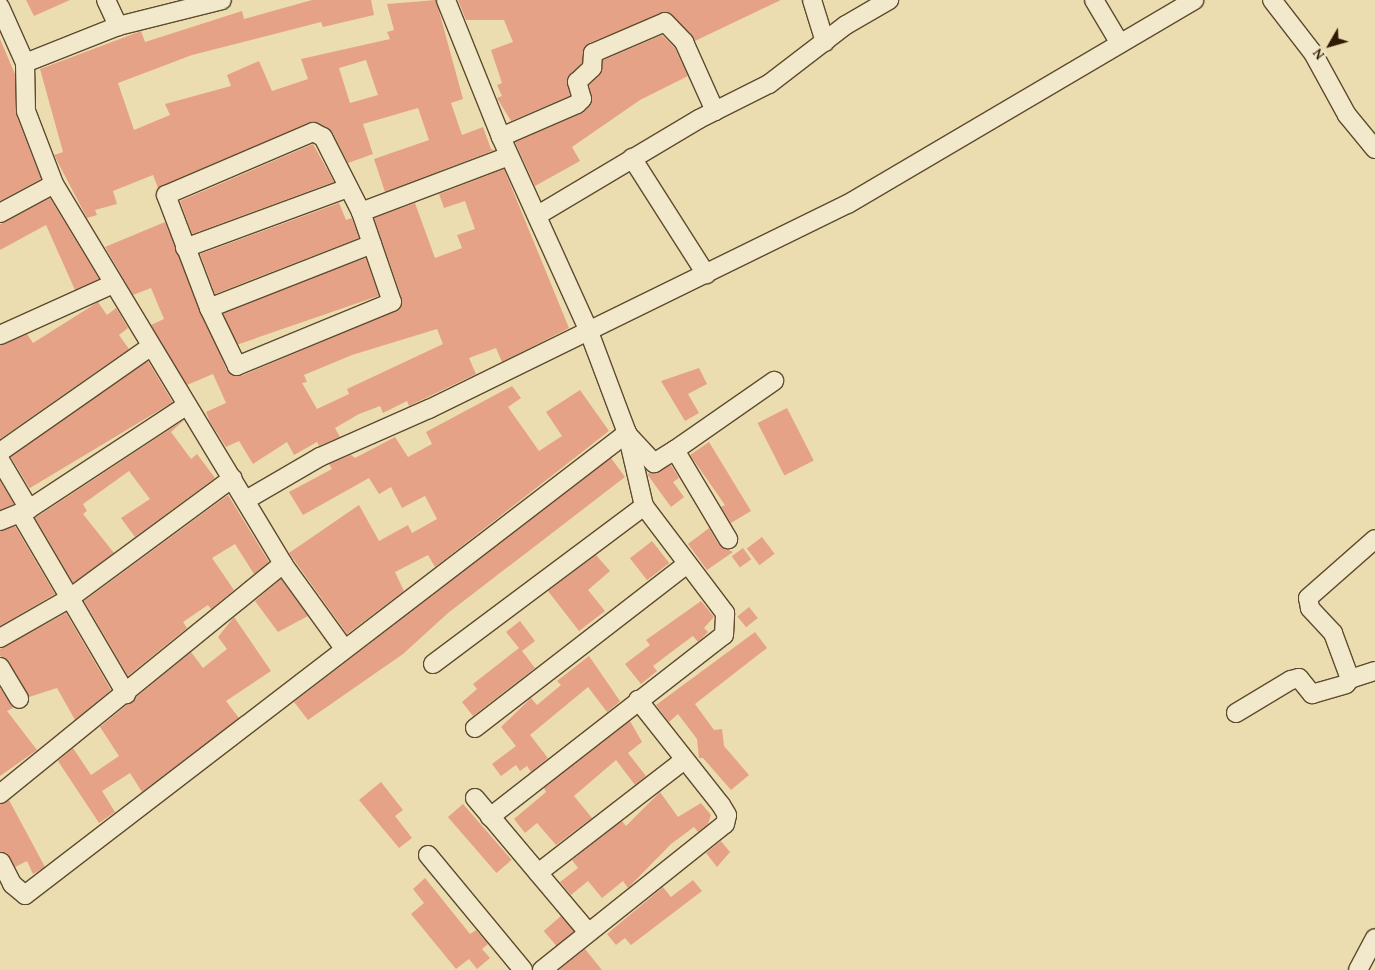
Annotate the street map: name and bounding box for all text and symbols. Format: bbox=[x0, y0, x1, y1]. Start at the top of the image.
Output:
north arrow bbox=[1305, 20, 1355, 70]
text: N bbox=[1307, 44, 1329, 64]

